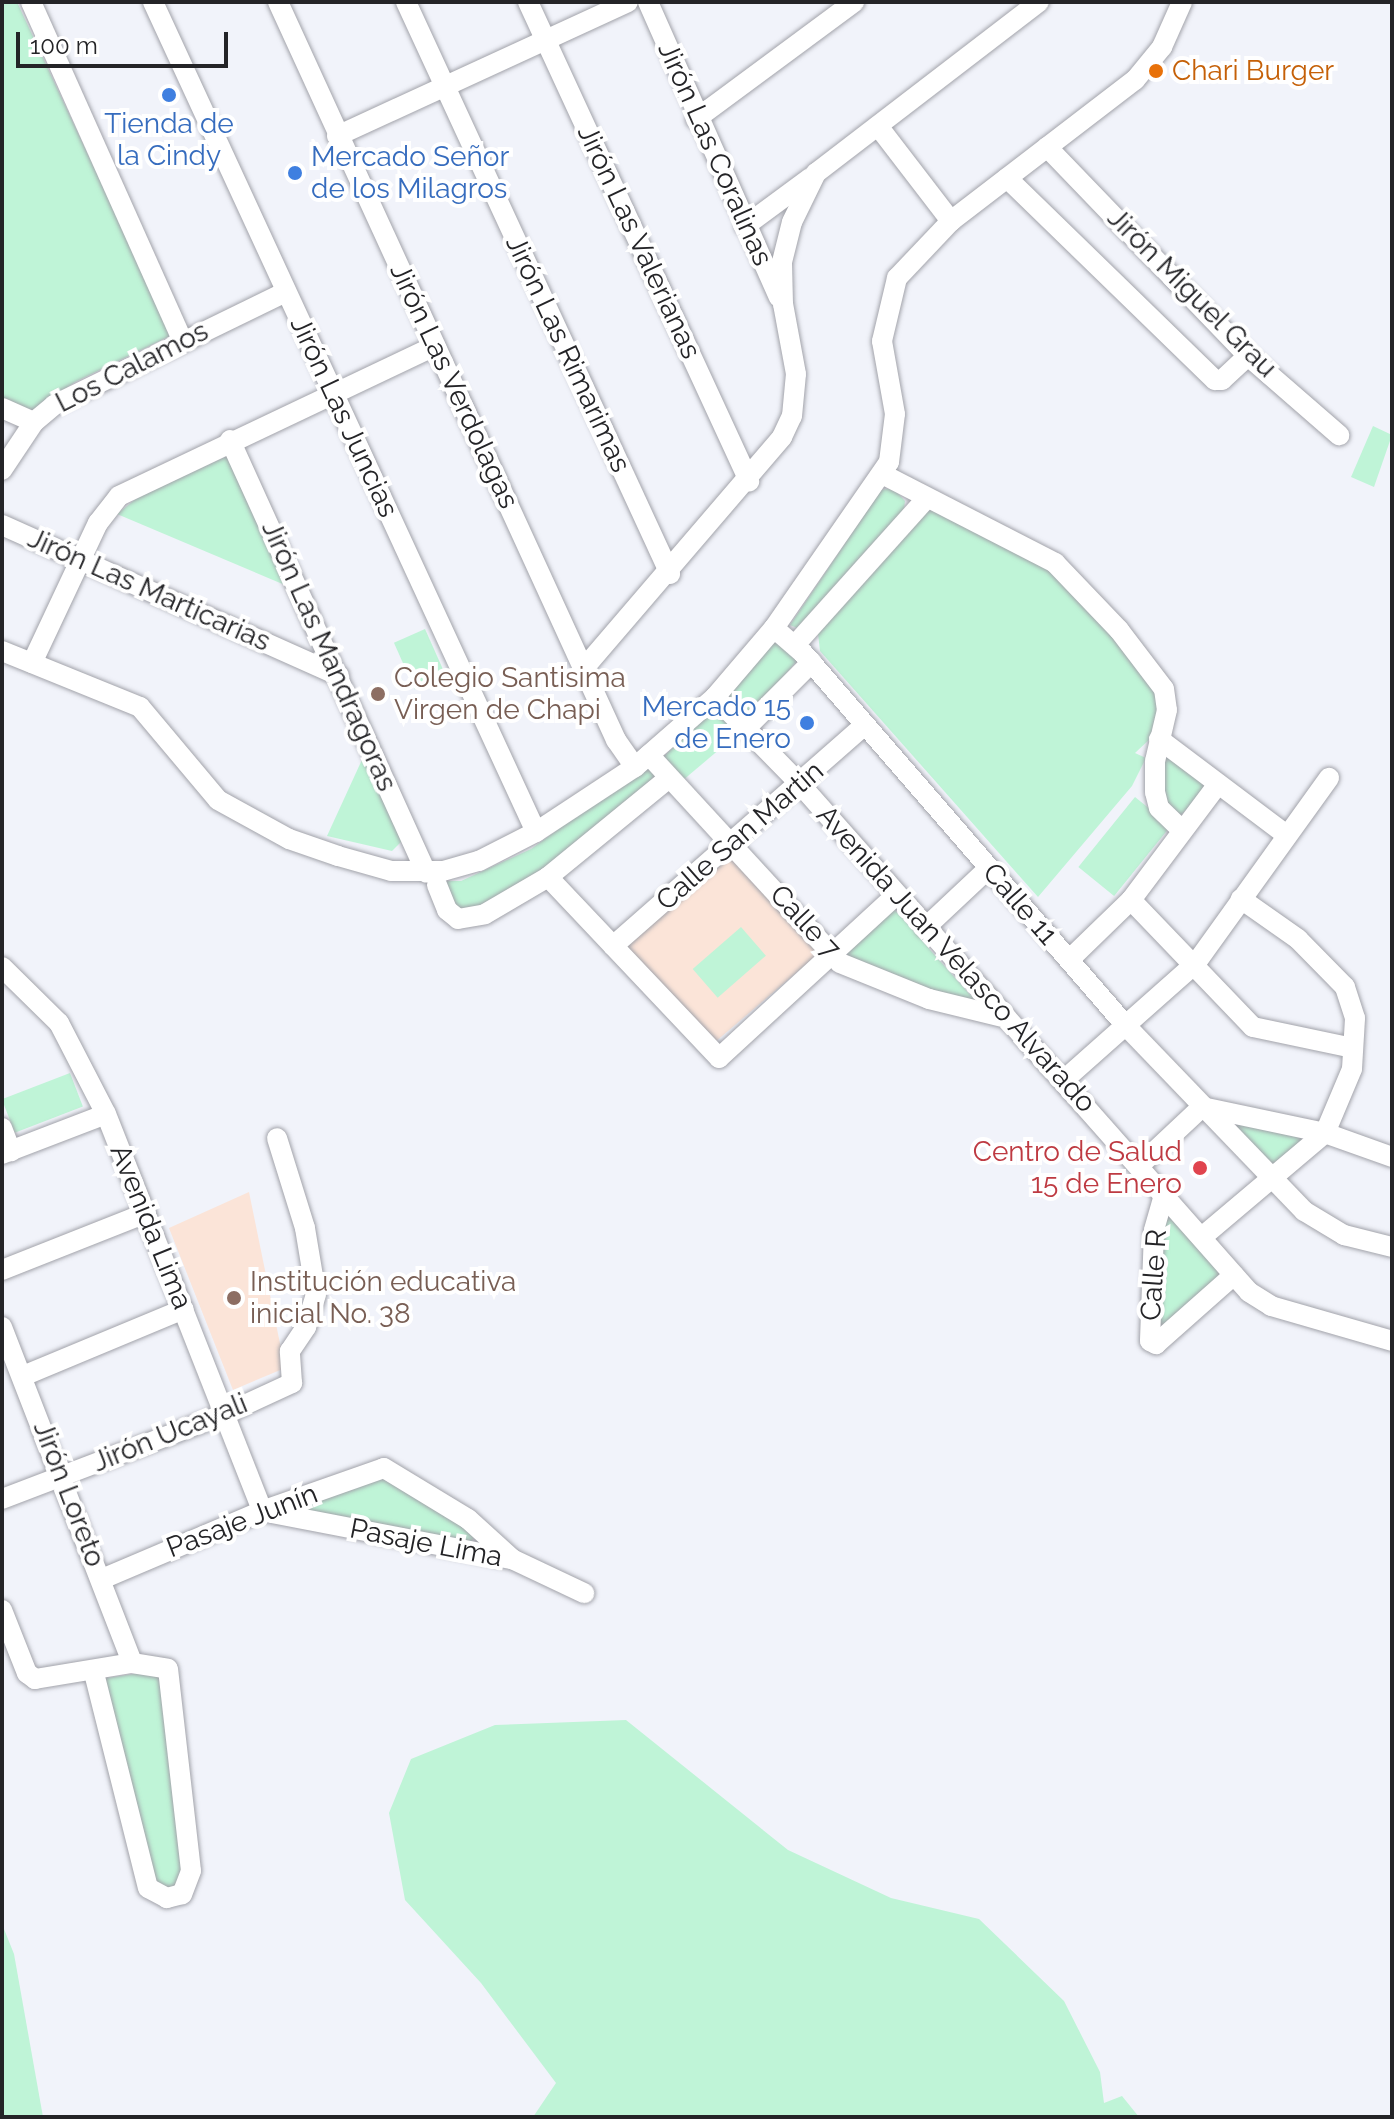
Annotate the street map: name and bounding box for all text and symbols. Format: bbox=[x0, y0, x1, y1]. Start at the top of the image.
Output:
scale bar bbox=[20, 16, 232, 66]
text: 100 m bbox=[30, 31, 98, 60]
street label: Jirón Las Coralinas bbox=[651, 37, 779, 271]
place label: Chari Burger bbox=[1172, 54, 1334, 88]
marker: Chari Burger bbox=[1147, 62, 1165, 80]
marker: Tienda de la Cindy bbox=[160, 86, 178, 104]
place label: Tienda de la Cindy bbox=[104, 107, 234, 173]
street label: Jirón Las Valerianas bbox=[570, 120, 708, 364]
place label: Mercado Señor de los Milagros bbox=[311, 140, 509, 206]
marker: Mercado Señor de los Milagros bbox=[286, 164, 304, 182]
street label: Jirón Miguel Grau bbox=[1100, 201, 1284, 385]
street label: Jirón Las Rimarimas bbox=[498, 230, 638, 478]
street label: Jirón Las Verdolagas bbox=[382, 258, 526, 514]
street label: Jirón Las Juncias bbox=[283, 311, 405, 523]
street label: Los Calamos bbox=[50, 314, 214, 420]
street label: Jirón Las Mandragoras bbox=[254, 516, 404, 796]
street label: Jirón Las Marticarias bbox=[23, 521, 275, 659]
place label: Colegio Santisima Virgen de Chapi bbox=[394, 661, 626, 727]
marker: Colegio Santisima Virgen de Chapi bbox=[369, 685, 387, 703]
place label: Mercado 15 de Enero bbox=[642, 690, 791, 756]
marker: Mercado 15 de Enero bbox=[798, 714, 816, 732]
street label: Calle San Martin bbox=[650, 754, 830, 918]
street label: Avenida Juan Velasco Alvarado bbox=[808, 798, 1104, 1120]
street label: Calle 11 bbox=[975, 856, 1065, 952]
street label: Calle 7 bbox=[763, 878, 847, 966]
place label: Centro de Salud 15 de Enero bbox=[973, 1135, 1182, 1201]
street label: Avenida Lima bbox=[103, 1140, 199, 1314]
marker: Centro de Salud 15 de Enero bbox=[1189, 1157, 1211, 1179]
street label: Calle R bbox=[1134, 1228, 1174, 1322]
place label: Institución educativa inicial No. 38 bbox=[250, 1265, 516, 1331]
marker: Institución educativa inicial No. 38 bbox=[225, 1289, 243, 1307]
street label: Jirón Ucayali bbox=[88, 1387, 252, 1479]
street label: Jirón Loreto bbox=[26, 1416, 112, 1572]
street label: Pasaje Junín bbox=[161, 1477, 323, 1565]
street label: Pasaje Lima bbox=[347, 1512, 505, 1574]

